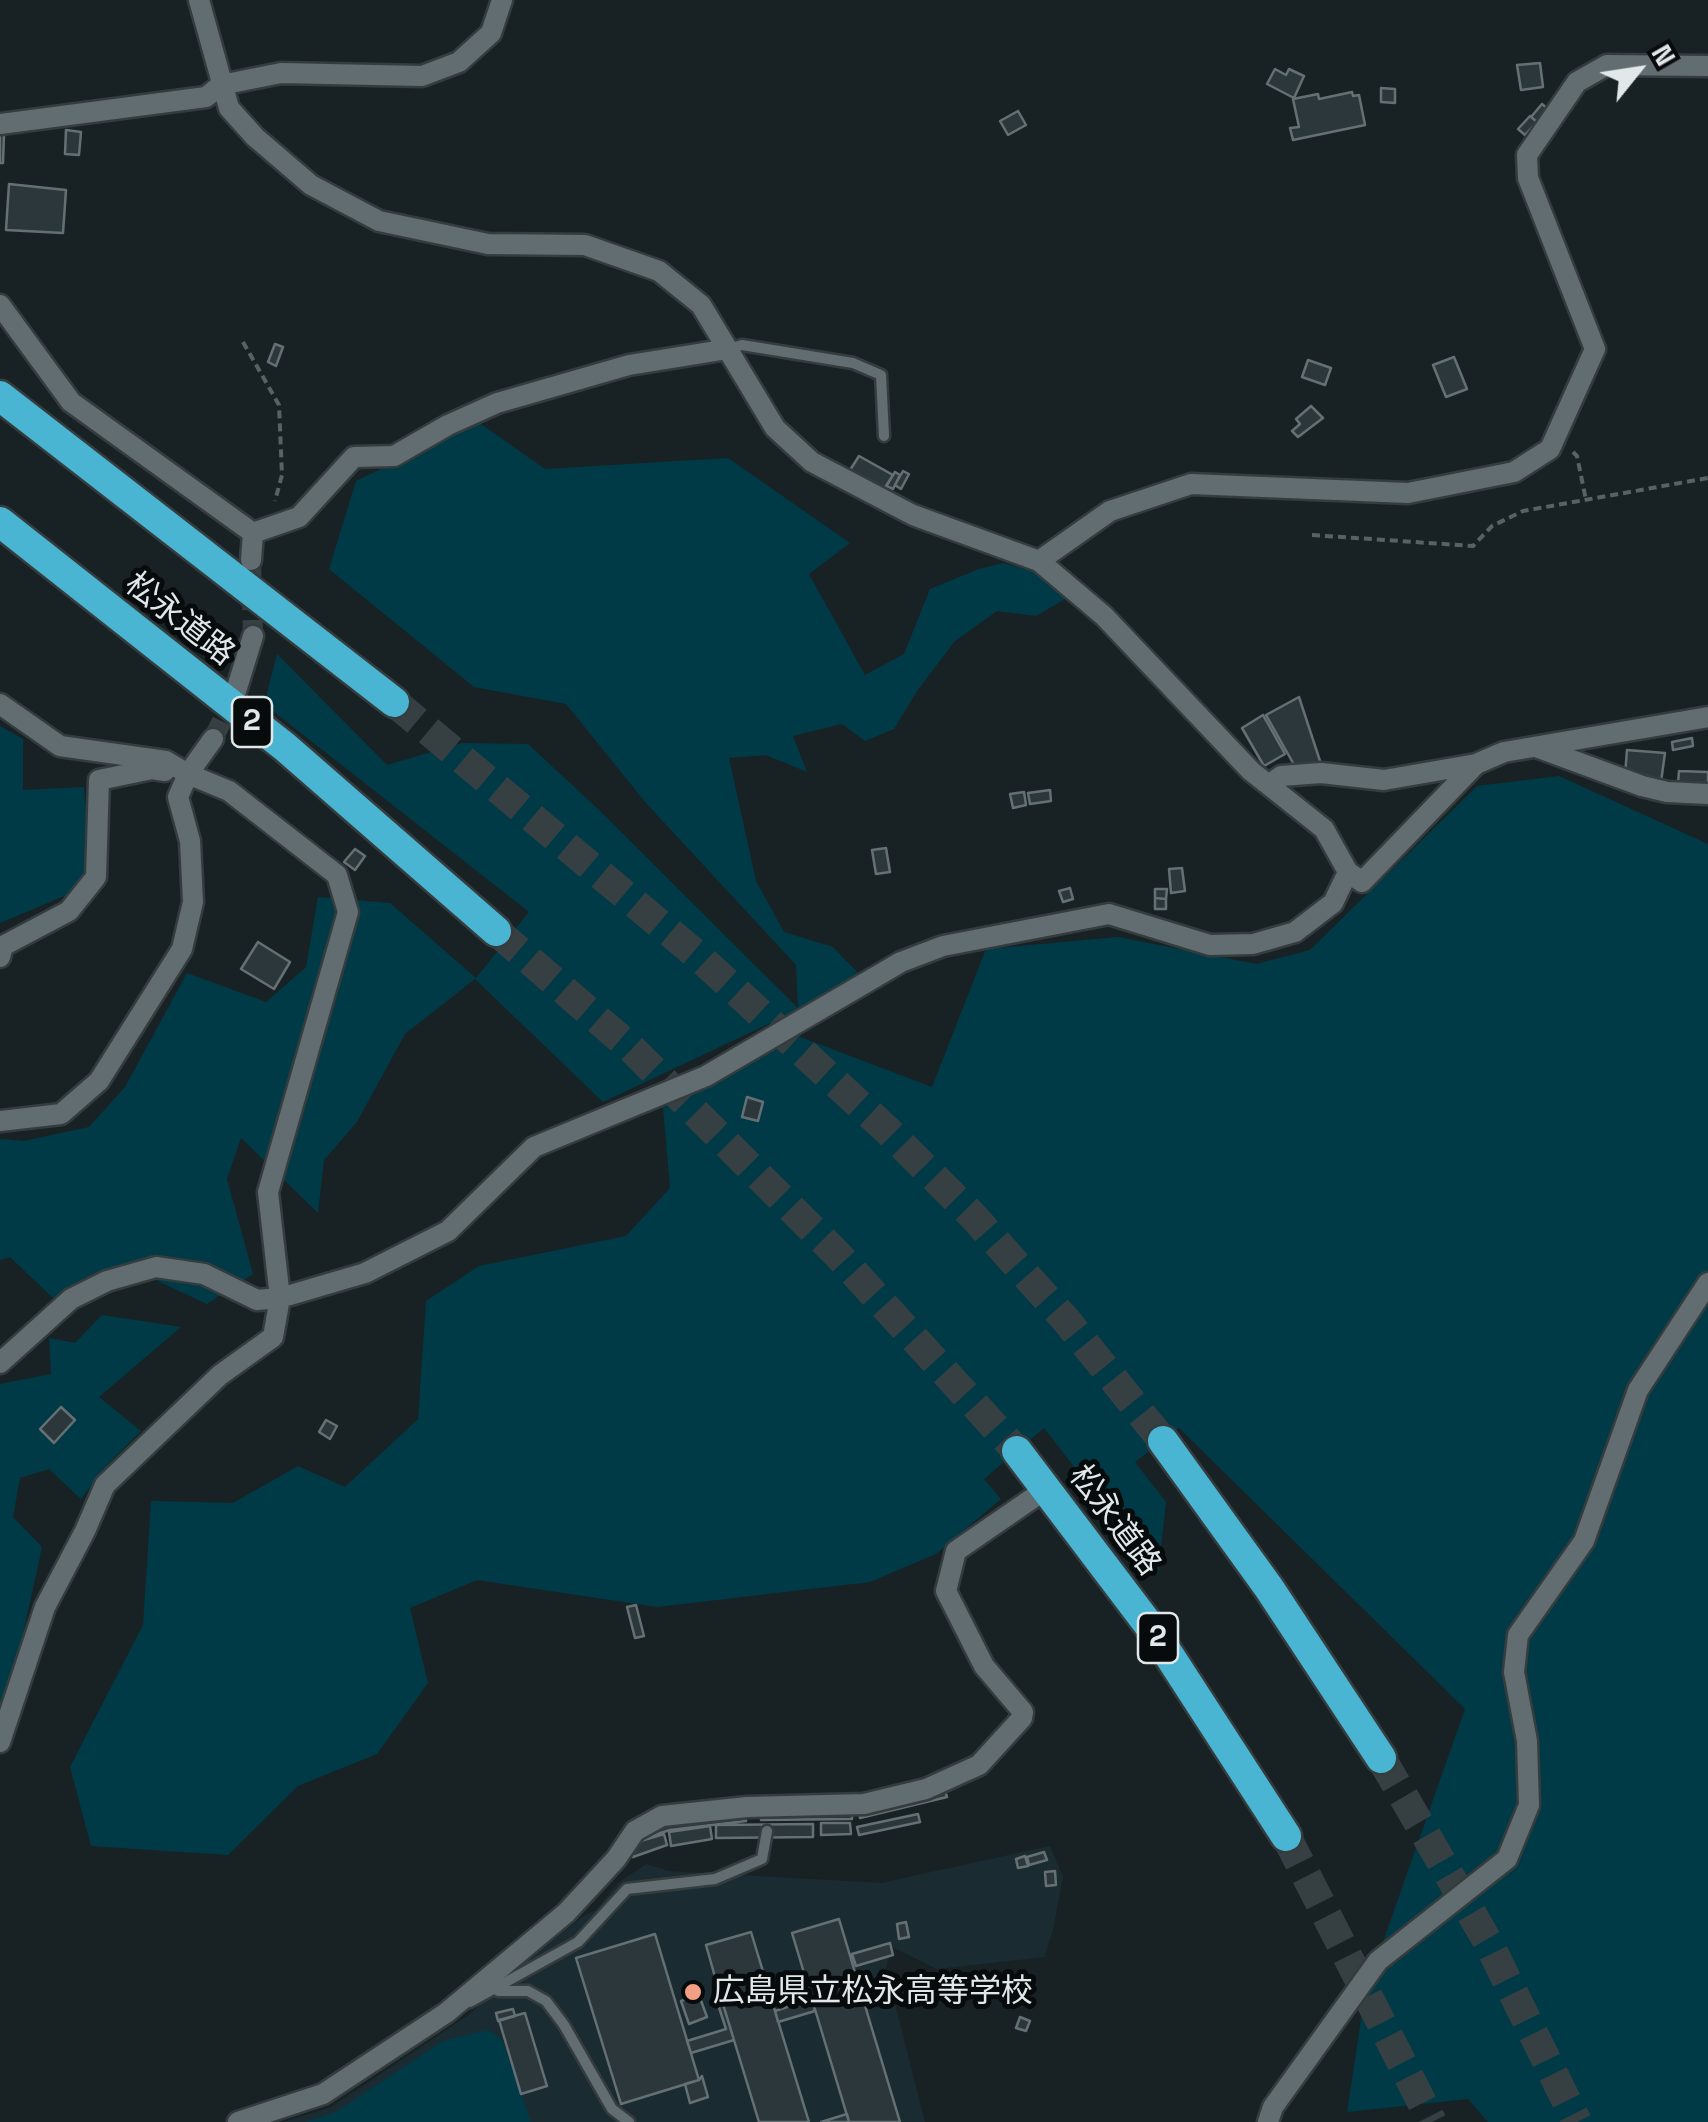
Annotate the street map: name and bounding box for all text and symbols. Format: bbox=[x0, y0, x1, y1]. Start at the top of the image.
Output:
north arrow bbox=[1588, 20, 1688, 120]
text: N bbox=[1644, 38, 1684, 72]
street label: 松永道路 bbox=[117, 565, 241, 675]
road number: 2 bbox=[232, 697, 272, 747]
street label: 松永道路 bbox=[1060, 1458, 1168, 1584]
road number: 2 bbox=[1138, 1613, 1178, 1663]
place label: 広島県立松永高等学校 bbox=[713, 1973, 1033, 2011]
marker: 広島県立松永高等学校 bbox=[682, 1981, 704, 2003]

